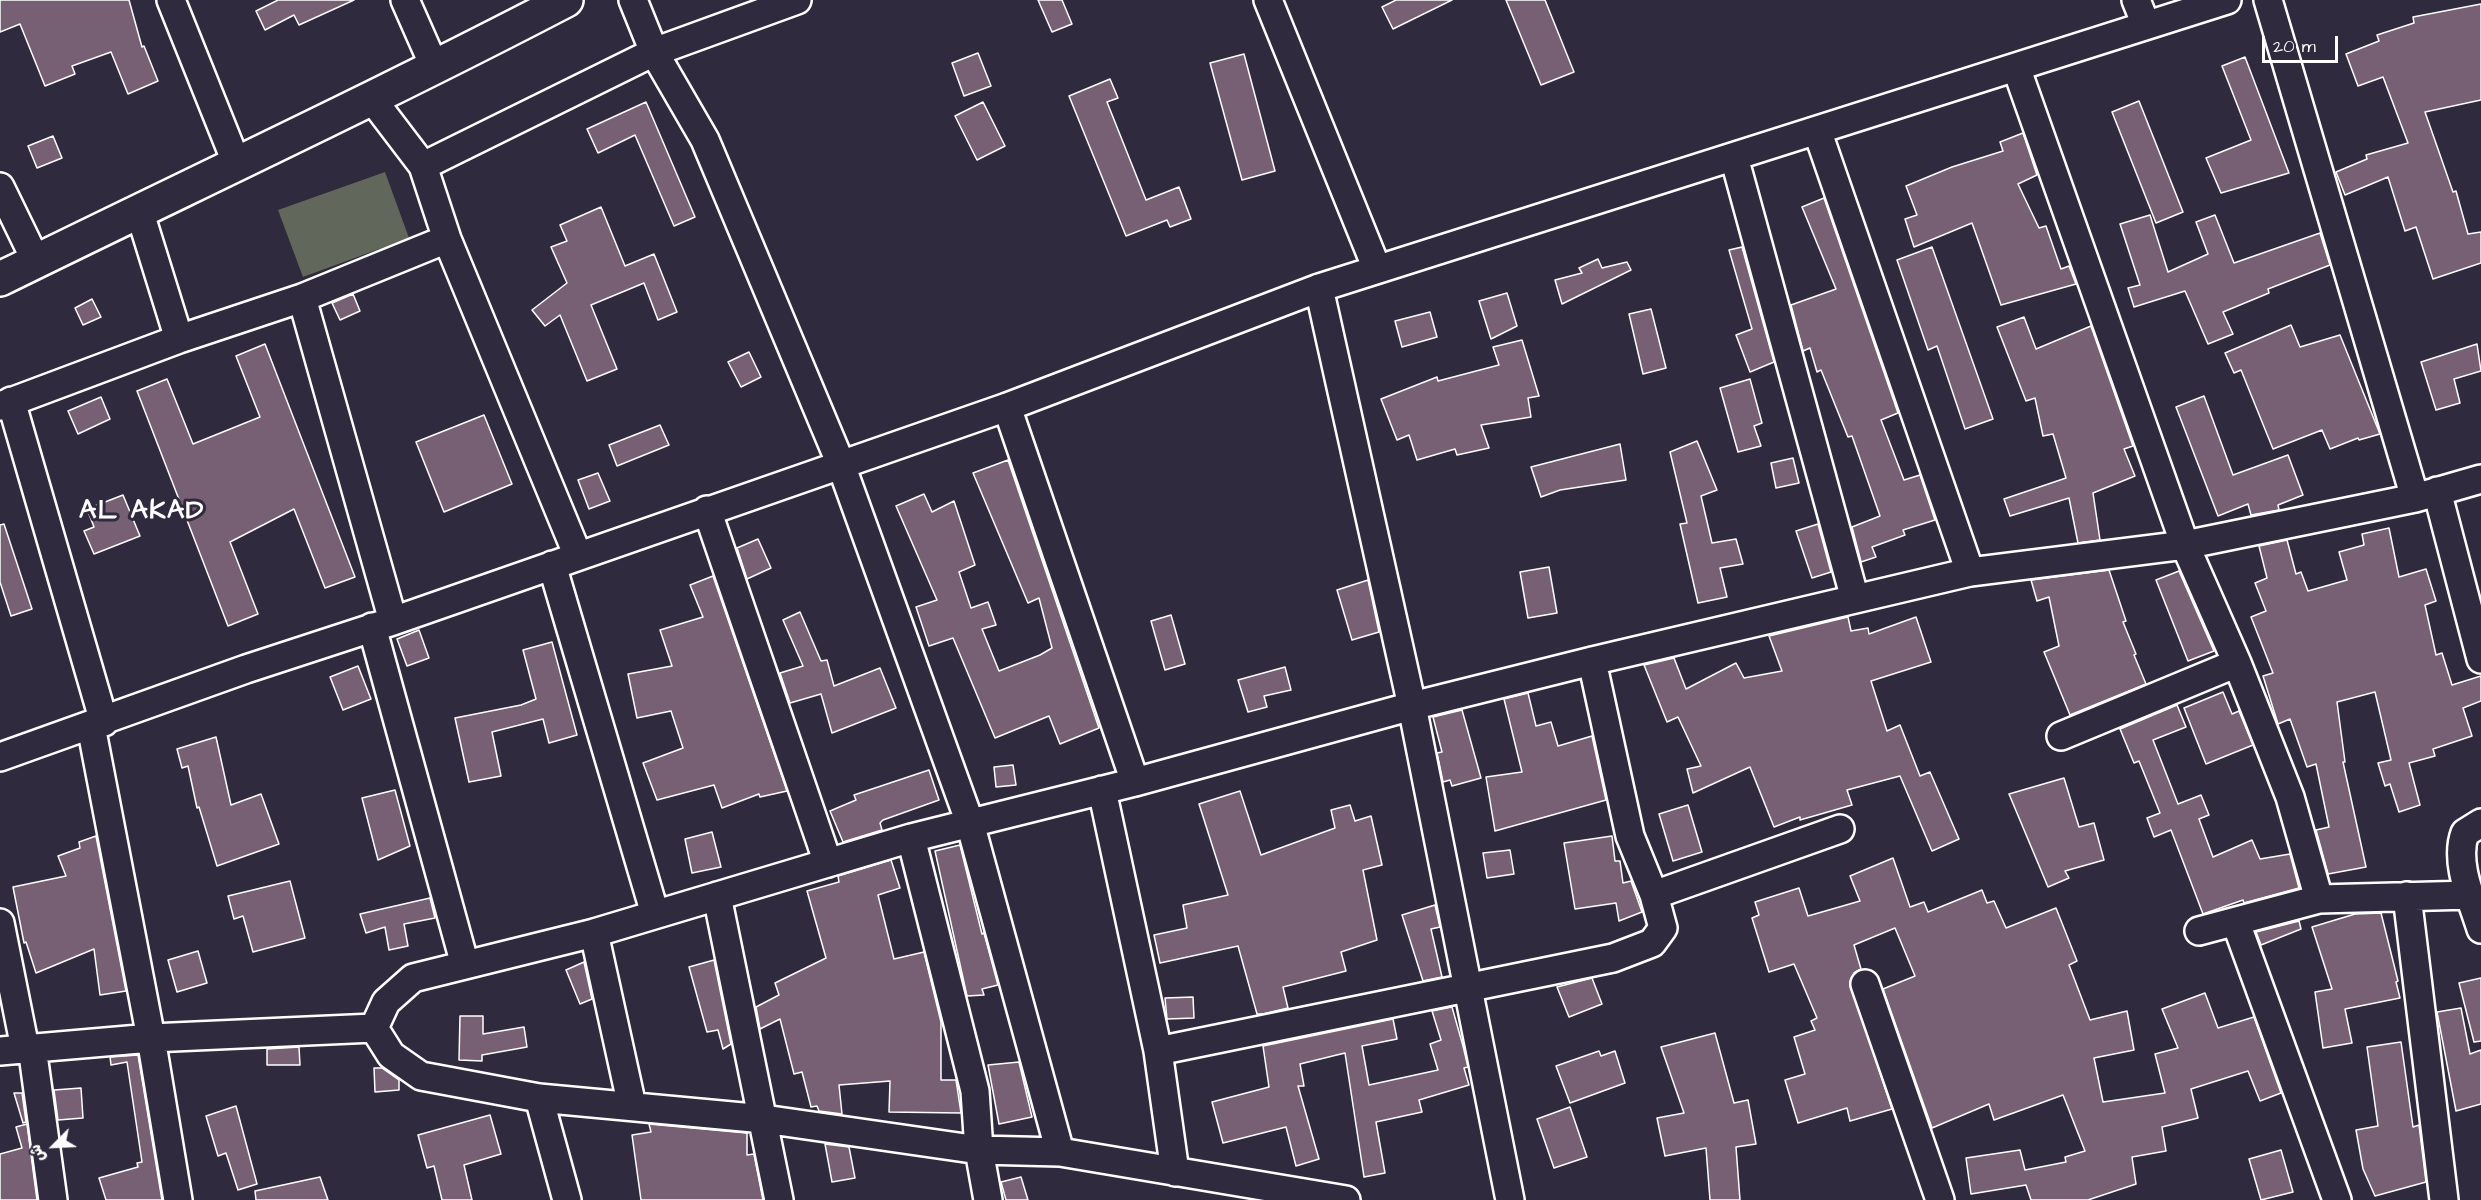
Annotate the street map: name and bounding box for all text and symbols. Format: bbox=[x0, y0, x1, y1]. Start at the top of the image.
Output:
scale bar bbox=[2265, 24, 2342, 62]
text: 20 m bbox=[2273, 34, 2316, 59]
district label: AL AKAD bbox=[79, 496, 205, 528]
north arrow bbox=[24, 1116, 84, 1176]
text: ش bbox=[24, 1141, 51, 1166]

